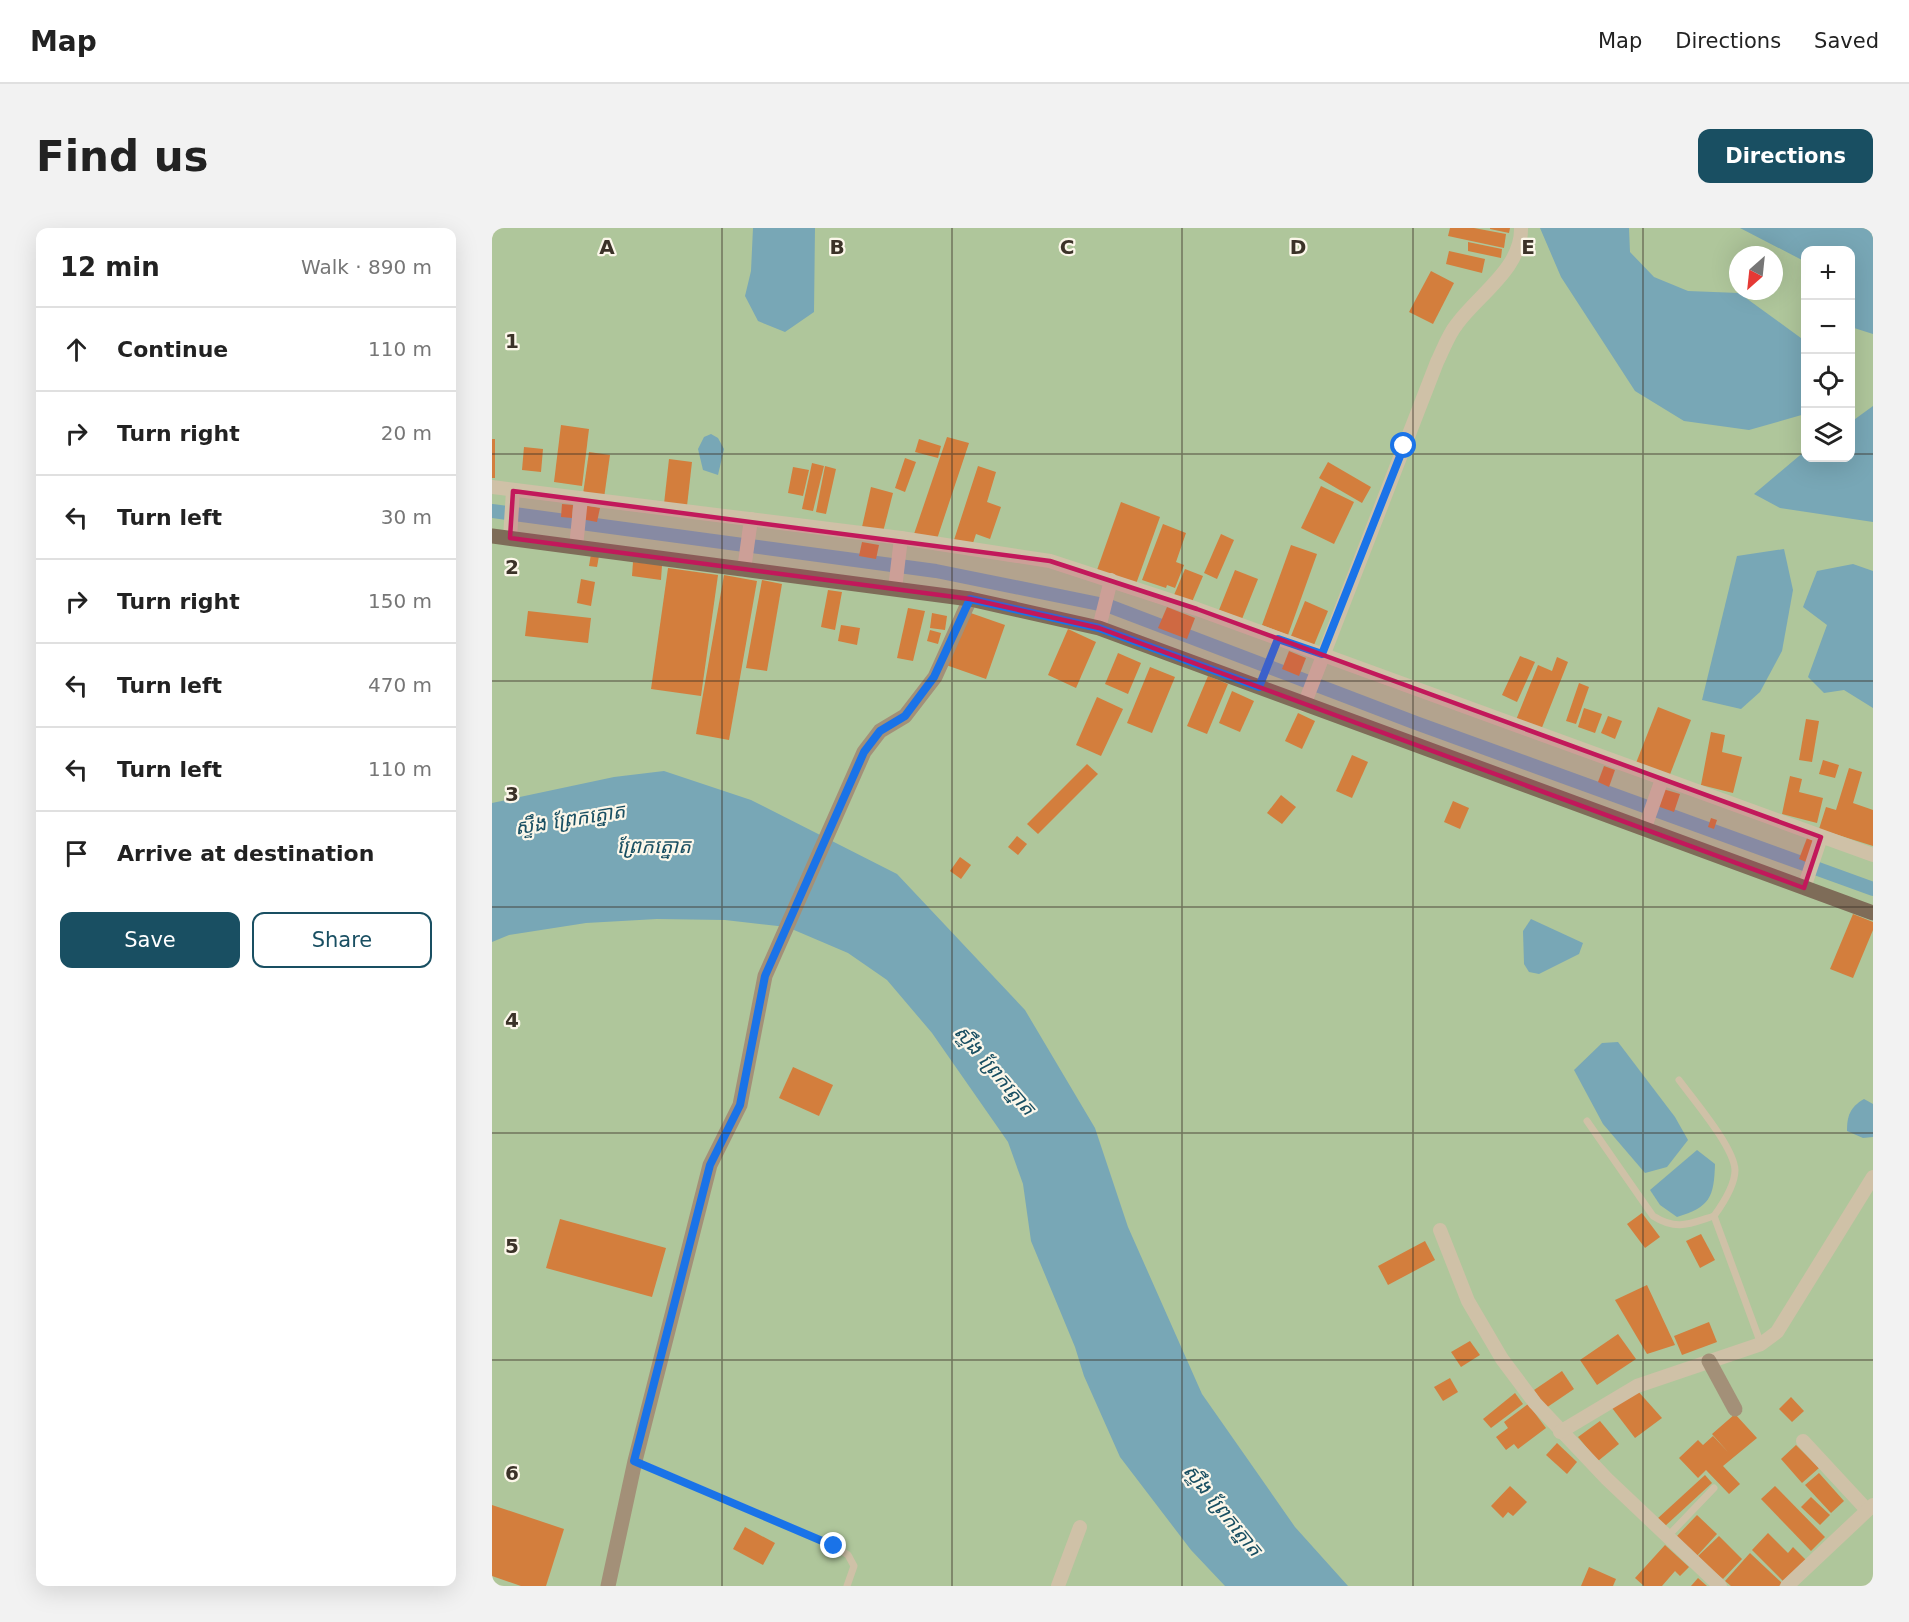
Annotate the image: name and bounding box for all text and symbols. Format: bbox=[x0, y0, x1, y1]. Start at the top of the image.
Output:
text: Map bbox=[30, 25, 97, 58]
text: Map bbox=[1598, 29, 1642, 53]
text: Directions bbox=[1675, 29, 1781, 53]
text: Saved bbox=[1814, 29, 1879, 53]
button: Directions bbox=[1698, 129, 1873, 183]
text: Find us bbox=[36, 132, 209, 181]
text: A bbox=[599, 235, 615, 259]
text: B bbox=[829, 235, 845, 259]
text: C bbox=[1060, 235, 1074, 259]
text: D bbox=[1290, 235, 1306, 259]
text: E bbox=[1521, 235, 1535, 259]
north arrow bbox=[1729, 246, 1783, 300]
map controls bbox=[1801, 246, 1855, 462]
button: + bbox=[1801, 246, 1855, 300]
text: 12 min bbox=[60, 252, 160, 282]
text: Walk · 890 m bbox=[301, 255, 432, 279]
button: − bbox=[1801, 300, 1855, 354]
text: 1 bbox=[505, 329, 519, 353]
icon: ahead bbox=[60, 333, 93, 366]
text: Continue bbox=[117, 337, 228, 362]
text: 110 m bbox=[368, 337, 432, 361]
button: locate bbox=[1801, 354, 1855, 408]
button: layers bbox=[1801, 408, 1855, 462]
icon: right bbox=[60, 417, 93, 450]
text: Turn right bbox=[117, 421, 240, 446]
text: 20 m bbox=[381, 421, 432, 445]
route start bbox=[1390, 432, 1416, 458]
icon: left bbox=[60, 501, 93, 534]
text: Turn left bbox=[117, 505, 222, 530]
text: 30 m bbox=[381, 505, 432, 529]
text: 2 bbox=[505, 555, 519, 579]
icon: right bbox=[60, 585, 93, 618]
text: Turn right bbox=[117, 589, 240, 614]
text: 150 m bbox=[368, 589, 432, 613]
icon: left bbox=[60, 669, 93, 702]
text: Turn left bbox=[117, 673, 222, 698]
text: 470 m bbox=[368, 673, 432, 697]
icon: left bbox=[60, 753, 93, 786]
text: Turn left bbox=[117, 757, 222, 782]
text: 110 m bbox=[368, 757, 432, 781]
text: 3 bbox=[505, 782, 519, 806]
water label: ស្ទឹង ព្រែកត្នោត bbox=[513, 798, 628, 840]
water label: ព្រែកត្នោត bbox=[617, 834, 692, 859]
icon: arrive bbox=[60, 837, 93, 870]
text: Arrive at destination bbox=[117, 841, 374, 866]
button: Save bbox=[60, 912, 240, 968]
button: Share bbox=[252, 912, 432, 968]
text: 4 bbox=[505, 1008, 519, 1032]
water label: ស្ទឹង ព្រែកត្នោត bbox=[949, 1020, 1041, 1121]
text: 5 bbox=[505, 1234, 519, 1258]
water label: ស្ទឹង ព្រែកត្នោត bbox=[1178, 1459, 1268, 1562]
text: 6 bbox=[505, 1461, 519, 1485]
route end bbox=[820, 1532, 846, 1558]

